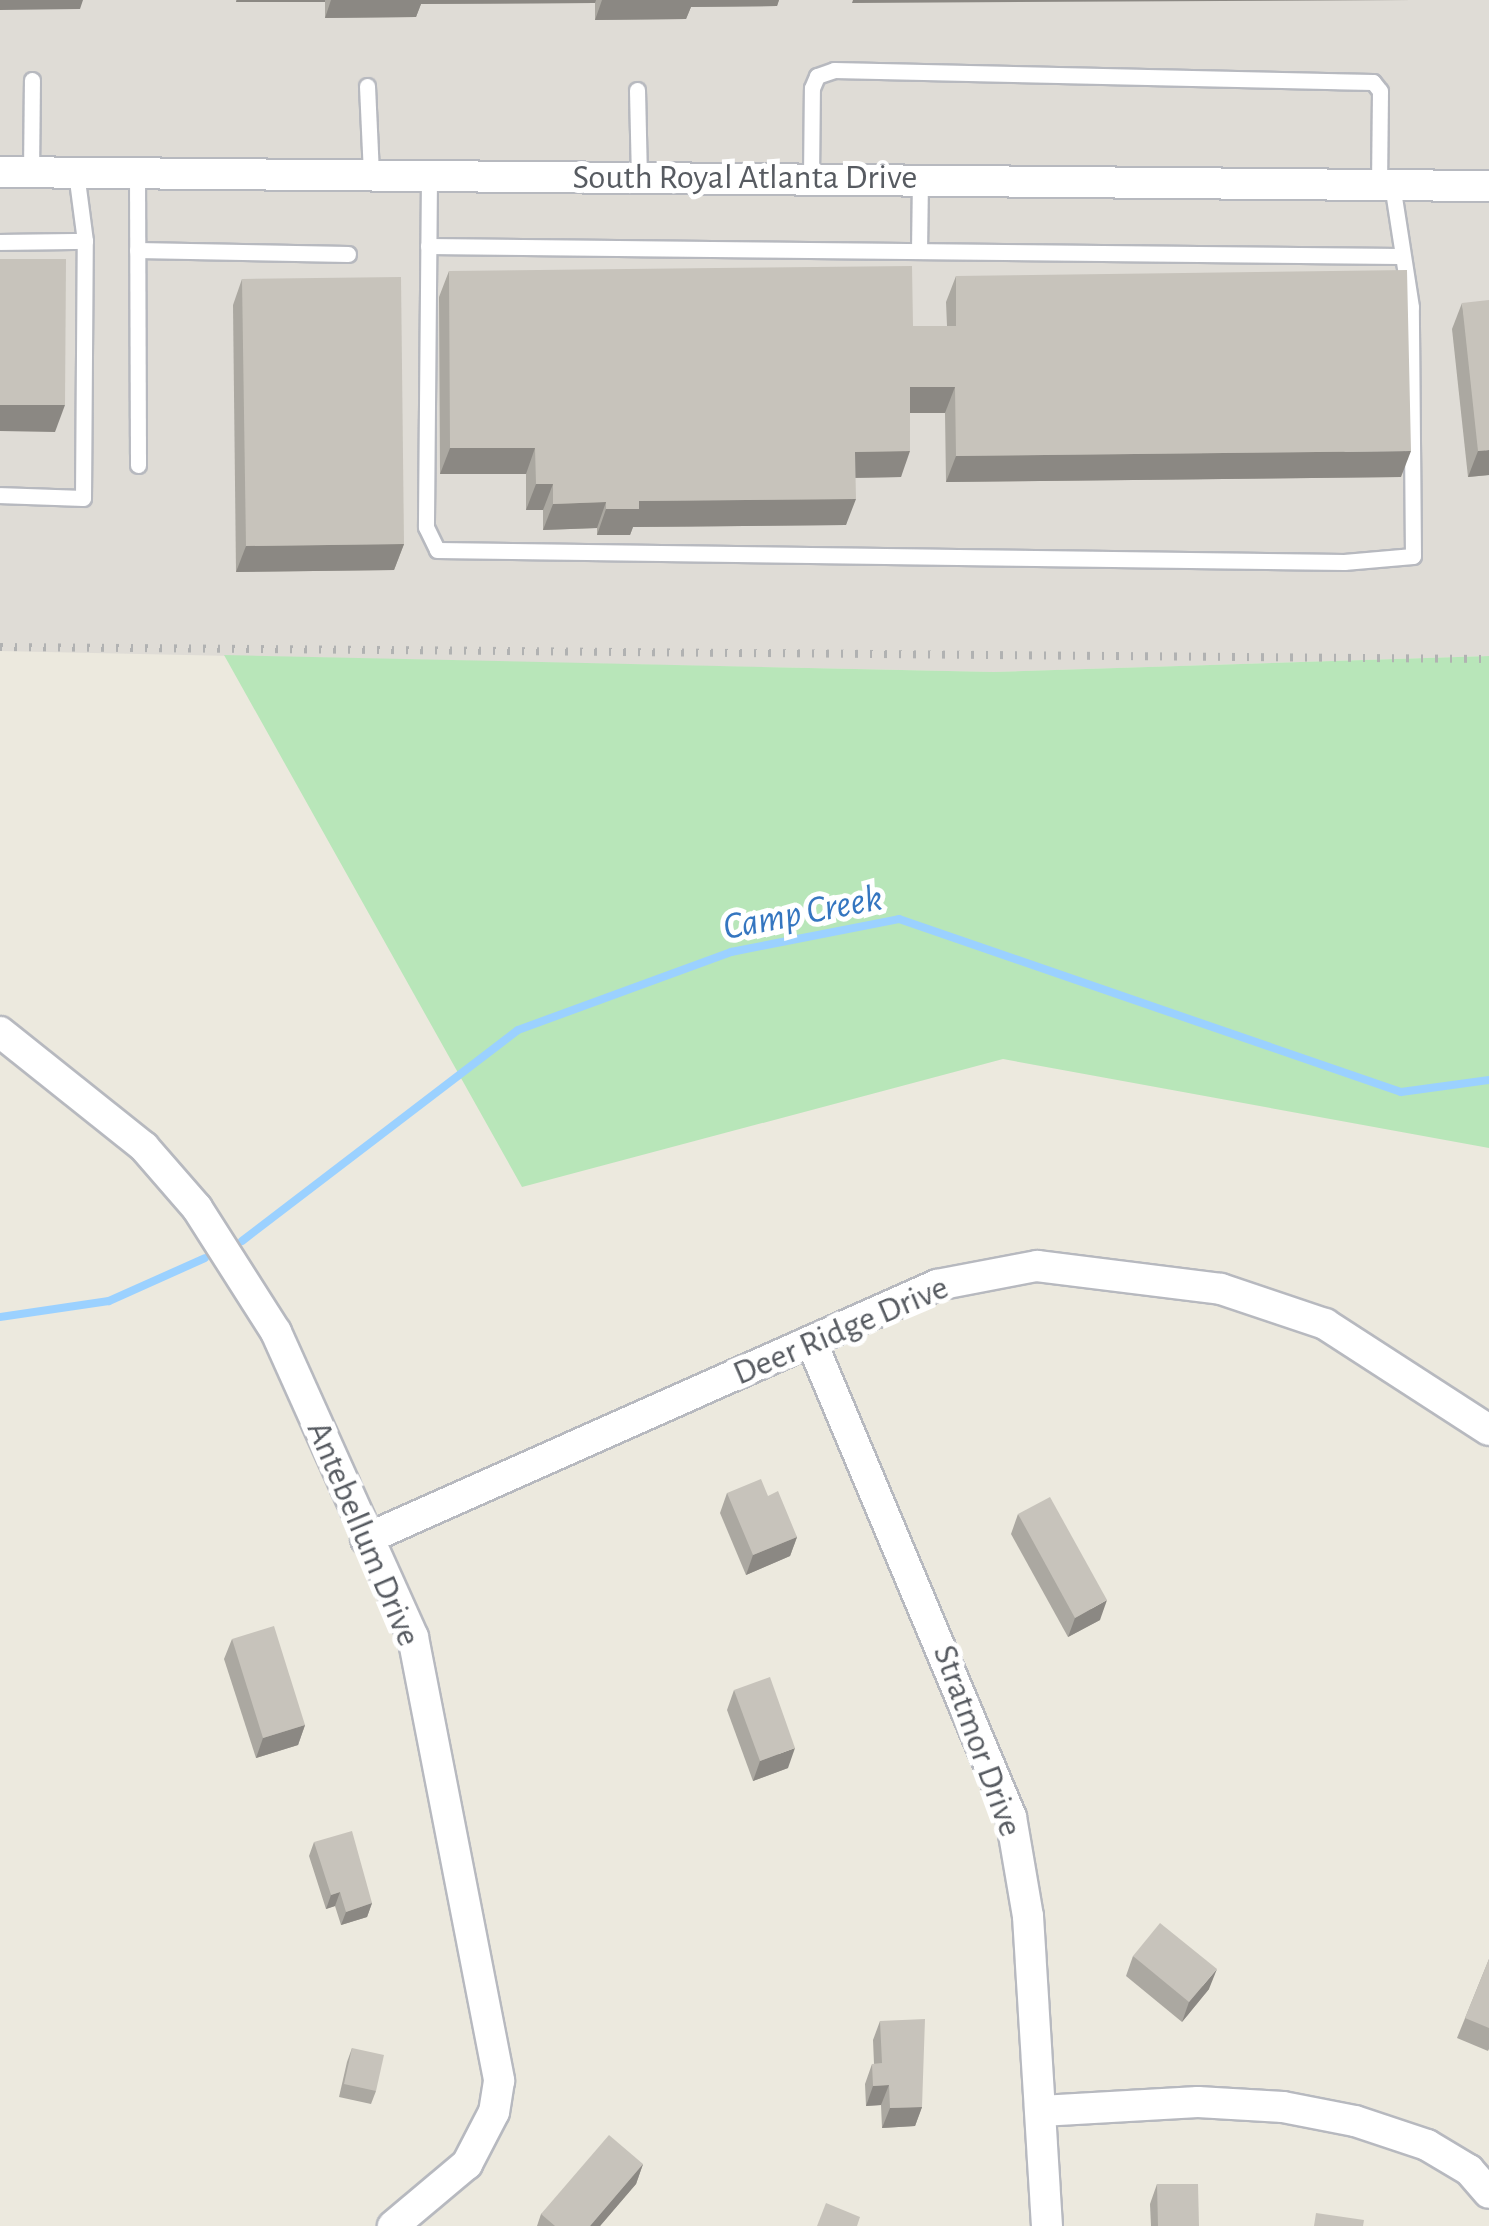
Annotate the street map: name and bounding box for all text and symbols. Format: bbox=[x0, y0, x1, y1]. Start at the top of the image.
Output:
street label: South Royal Atlanta Drive bbox=[573, 157, 917, 199]
water label: Camp Creek bbox=[720, 876, 886, 952]
street label: Deer Ridge Drive bbox=[727, 1267, 955, 1395]
street label: Antebellum Drive bbox=[297, 1415, 429, 1653]
street label: Stratmor Drive bbox=[923, 1640, 1031, 1842]

